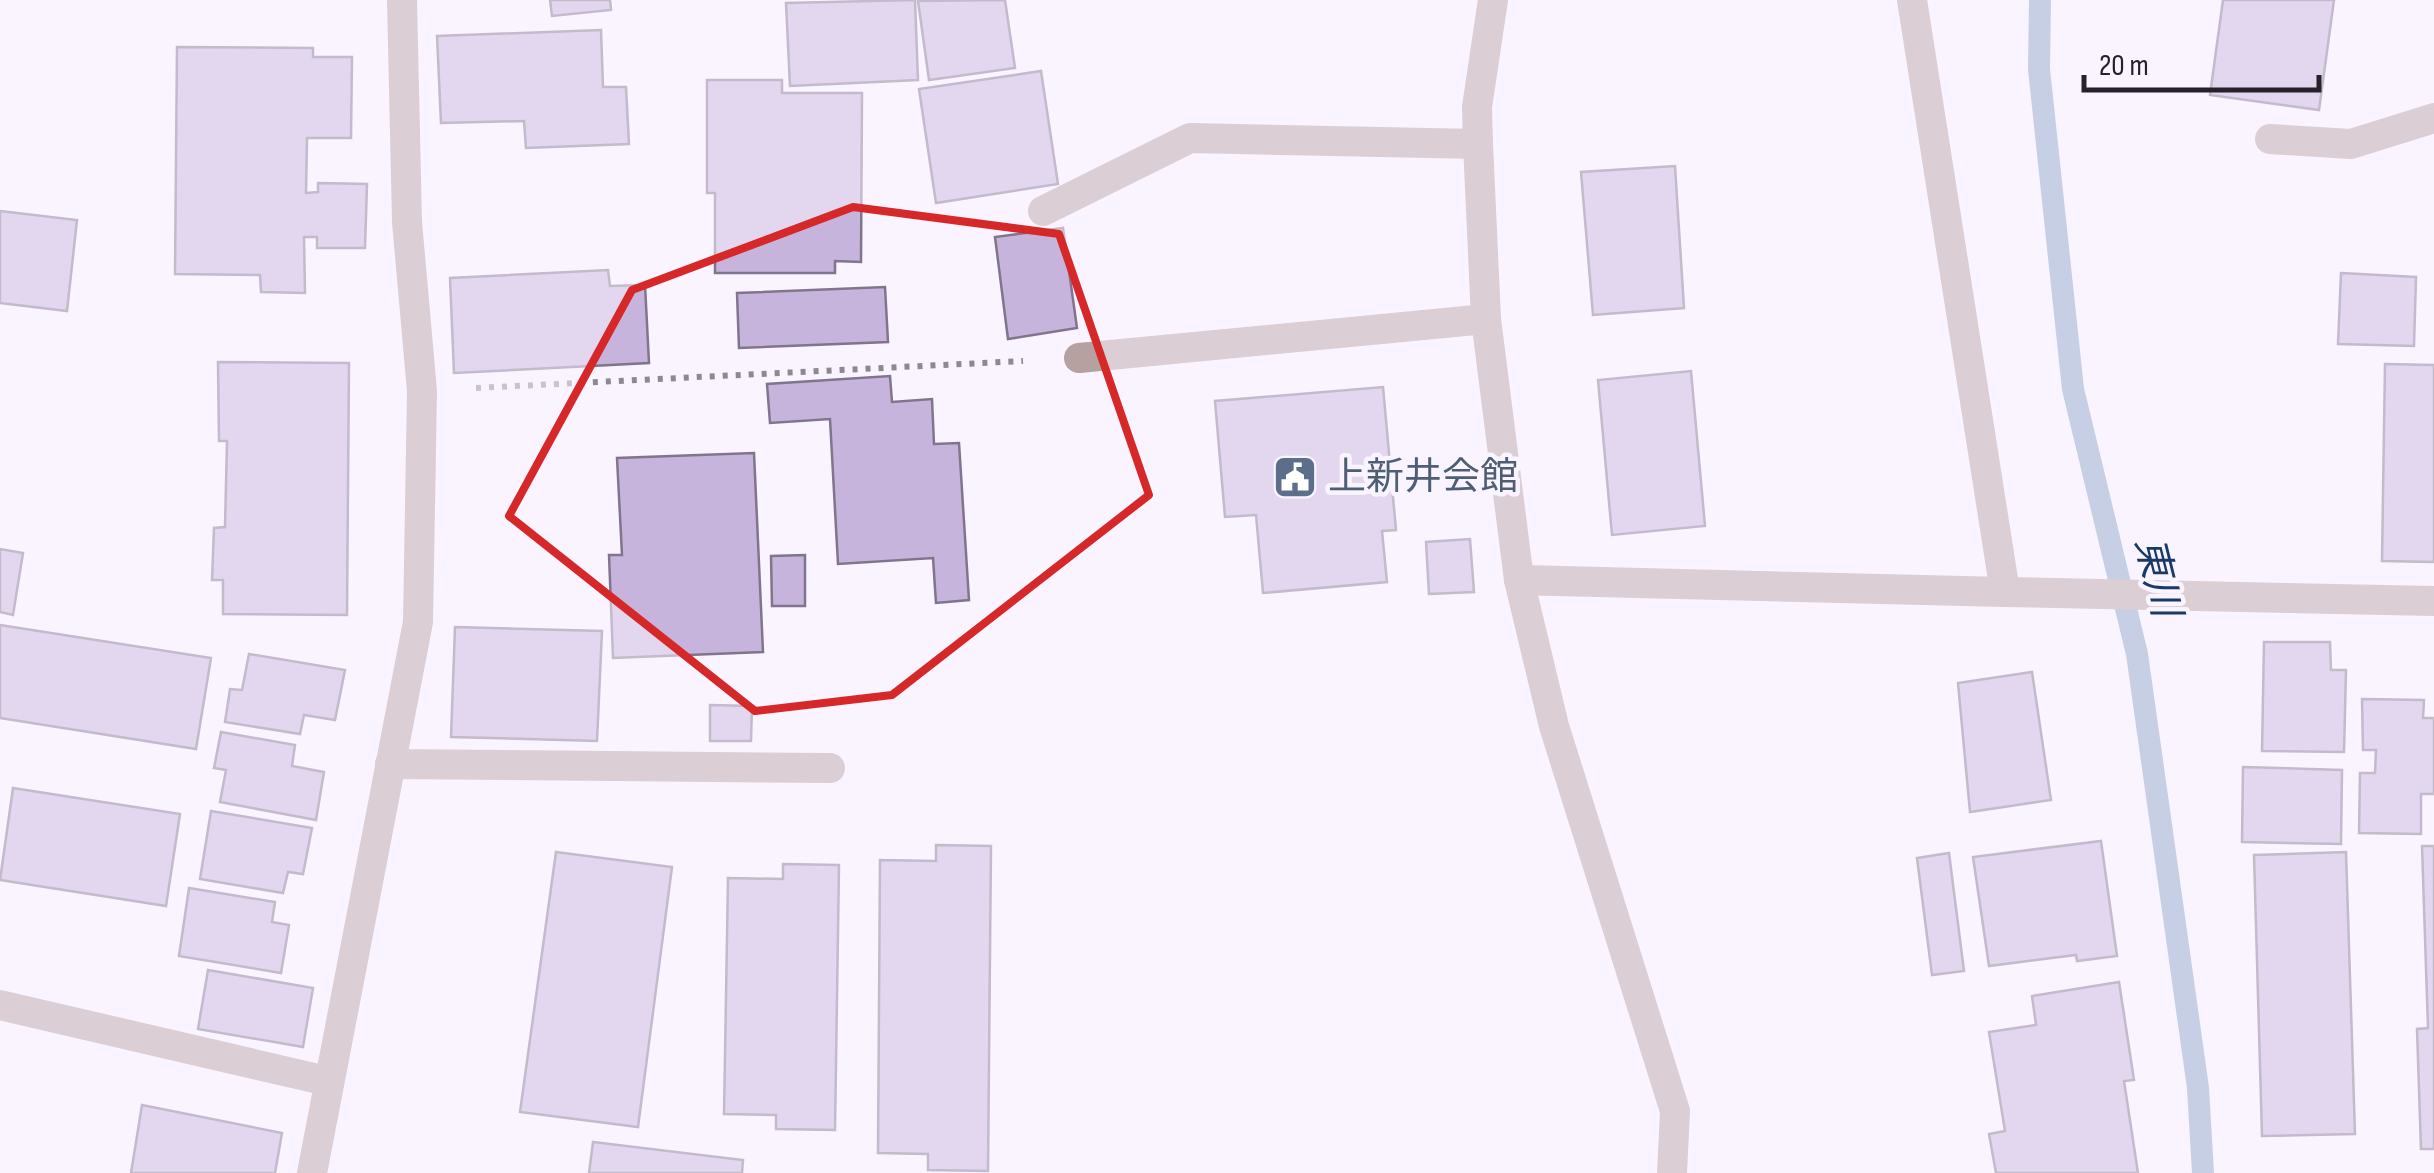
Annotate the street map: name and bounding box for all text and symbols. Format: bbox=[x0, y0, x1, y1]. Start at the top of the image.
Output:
scale bar bbox=[2084, 30, 2319, 92]
text: 20 m bbox=[2099, 48, 2149, 84]
public building icon: 上新井会館 bbox=[1272, 454, 1318, 500]
place label: 上新井会館 bbox=[1328, 455, 1518, 500]
water label: 東川 bbox=[2124, 532, 2191, 625]

